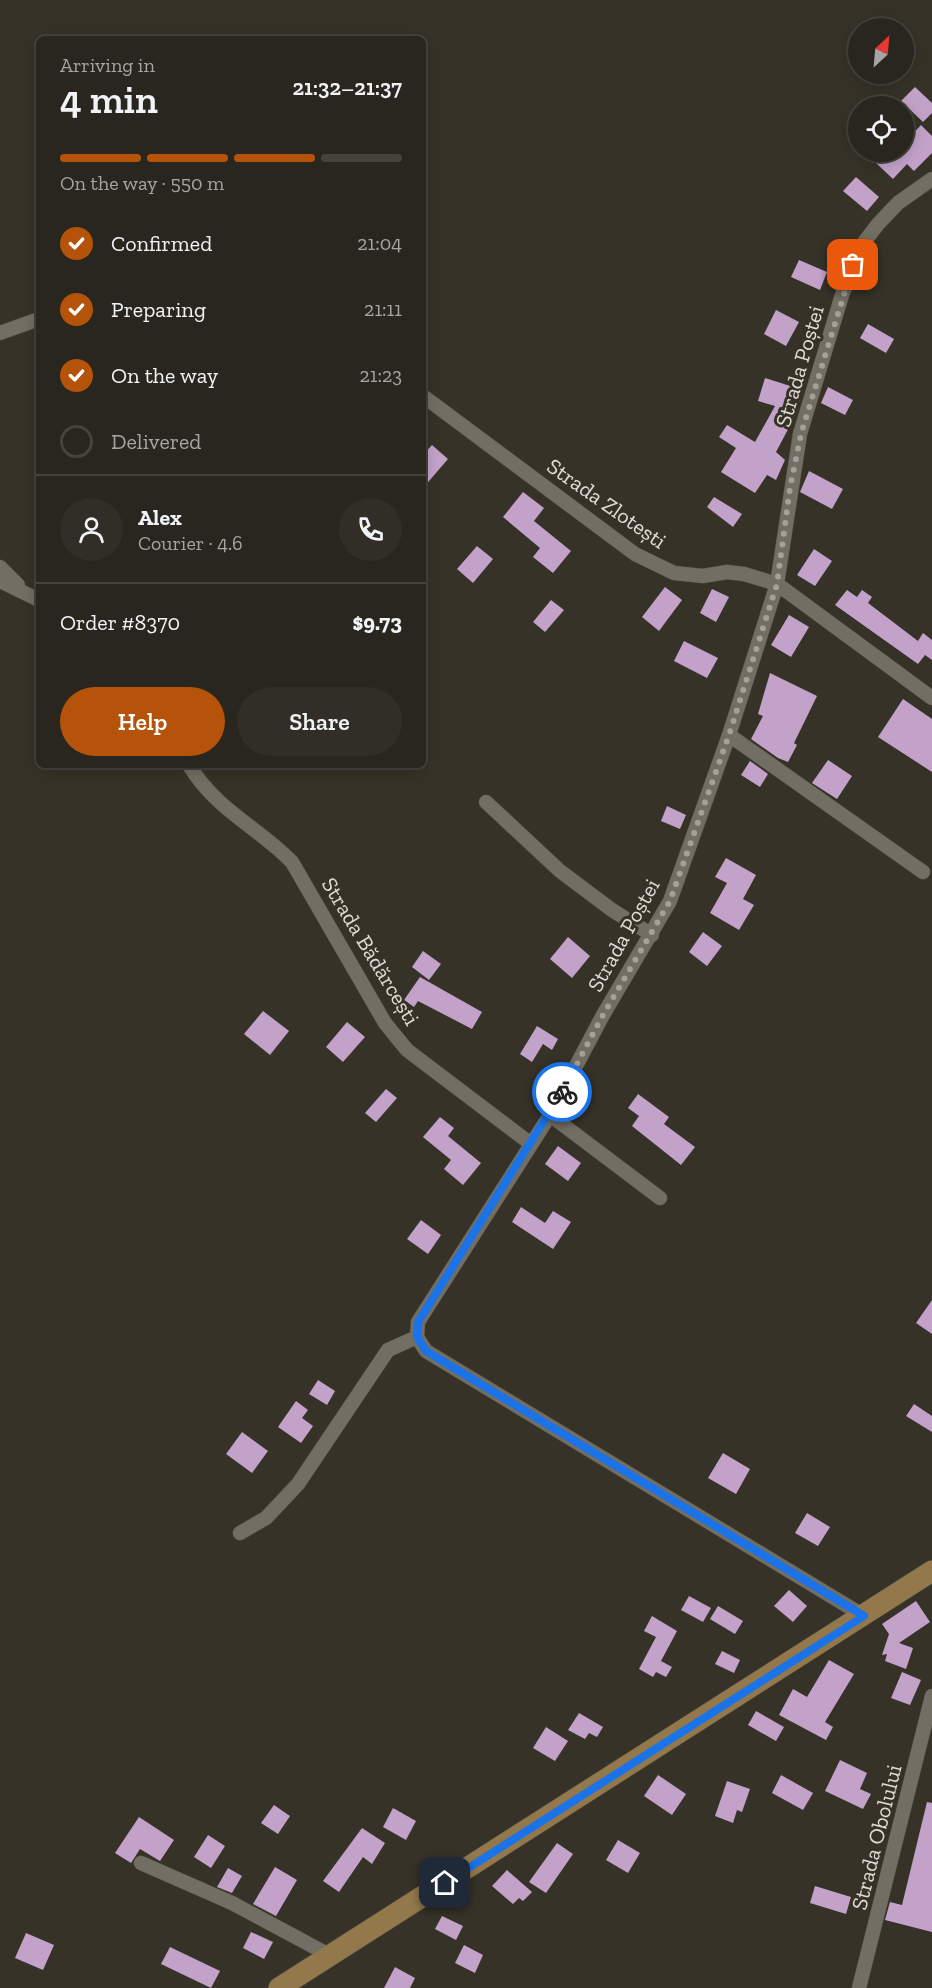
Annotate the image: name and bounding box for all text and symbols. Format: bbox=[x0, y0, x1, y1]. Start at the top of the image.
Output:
north arrow bbox=[848, 18, 914, 84]
map controls bbox=[848, 18, 914, 162]
text: Arriving in bbox=[60, 53, 155, 77]
text: 21:32–21:37 bbox=[292, 74, 402, 101]
text: 4 min bbox=[60, 76, 158, 123]
button: locate bbox=[848, 96, 914, 162]
text: On the way · 550 m bbox=[60, 171, 224, 195]
icon: check bbox=[60, 227, 93, 260]
text: Confirmed bbox=[111, 230, 212, 257]
text: 21:04 bbox=[357, 231, 402, 255]
pin bbox=[827, 239, 878, 290]
icon: bag bbox=[836, 248, 869, 281]
icon: check bbox=[60, 293, 93, 326]
text: Preparing bbox=[111, 296, 206, 323]
text: 21:11 bbox=[364, 297, 402, 321]
street label: Strada Poștei bbox=[769, 302, 830, 430]
icon: check bbox=[60, 359, 93, 392]
text: On the way bbox=[111, 362, 218, 389]
text: 21:23 bbox=[359, 363, 402, 387]
text: Delivered bbox=[111, 428, 201, 455]
street label: Strada Zlotești bbox=[542, 452, 672, 555]
button: person bbox=[60, 498, 123, 561]
button: phone bbox=[339, 498, 402, 561]
text: Alex bbox=[138, 504, 182, 531]
text: Courier · 4.6 bbox=[138, 531, 243, 555]
text: Order #8370 bbox=[60, 609, 180, 636]
text: $9.73 bbox=[352, 609, 402, 636]
button: Help bbox=[60, 687, 225, 756]
button: Share bbox=[237, 687, 402, 756]
street label: Strada Bădărcești bbox=[316, 872, 425, 1030]
street label: Strada Poștei bbox=[581, 874, 666, 997]
courier bbox=[532, 1062, 592, 1122]
icon: bike bbox=[546, 1076, 579, 1109]
street label: Strada Obolului bbox=[845, 1762, 908, 1913]
pin bbox=[419, 1857, 470, 1908]
icon: home bbox=[428, 1866, 461, 1899]

